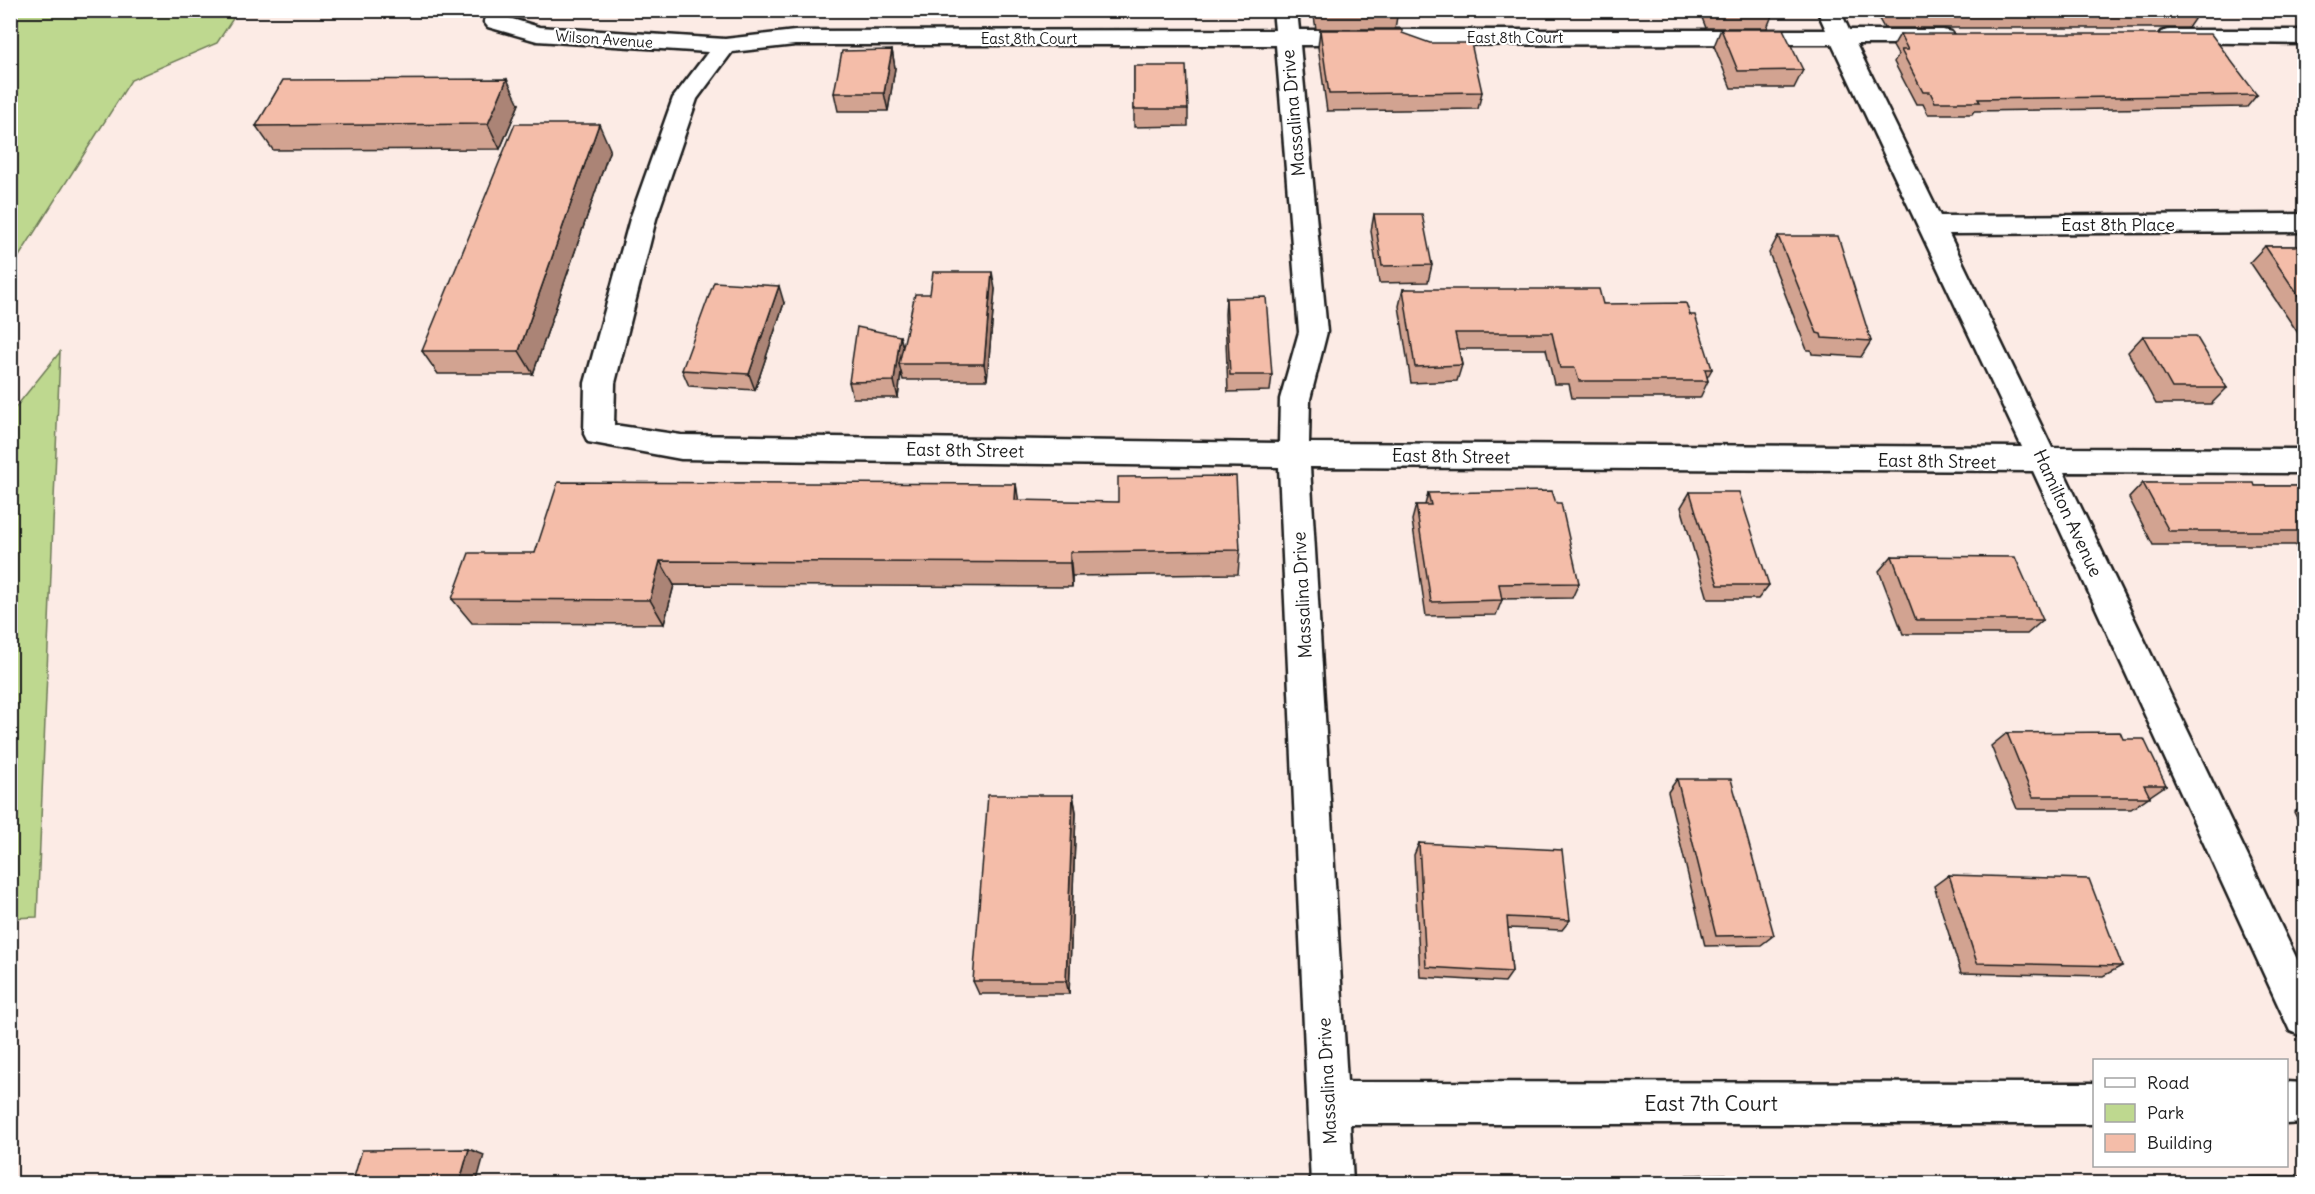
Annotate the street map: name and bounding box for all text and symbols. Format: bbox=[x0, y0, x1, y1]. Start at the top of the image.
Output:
street label: Wilson Avenue bbox=[554, 26, 654, 52]
street label: East 8th Court bbox=[1467, 28, 1563, 47]
street label: East 8th Court bbox=[981, 29, 1077, 48]
street label: Massalina Drive bbox=[1276, 49, 1310, 177]
street label: East 8th Place bbox=[2061, 213, 2175, 236]
street label: East 8th Street bbox=[906, 437, 1024, 463]
street label: East 8th Street bbox=[1392, 443, 1510, 469]
street label: Hamilton Avenue bbox=[2028, 445, 2108, 581]
street label: East 8th Street bbox=[1878, 448, 1996, 474]
street label: Massalina Drive bbox=[1287, 531, 1317, 659]
street label: Massalina Drive bbox=[1312, 1017, 1342, 1145]
legend bbox=[2093, 1059, 2288, 1167]
text: Road bbox=[2147, 1071, 2190, 1094]
street label: East 7th Court bbox=[1644, 1090, 1778, 1117]
text: Park bbox=[2147, 1101, 2184, 1124]
text: Building bbox=[2147, 1131, 2212, 1154]

